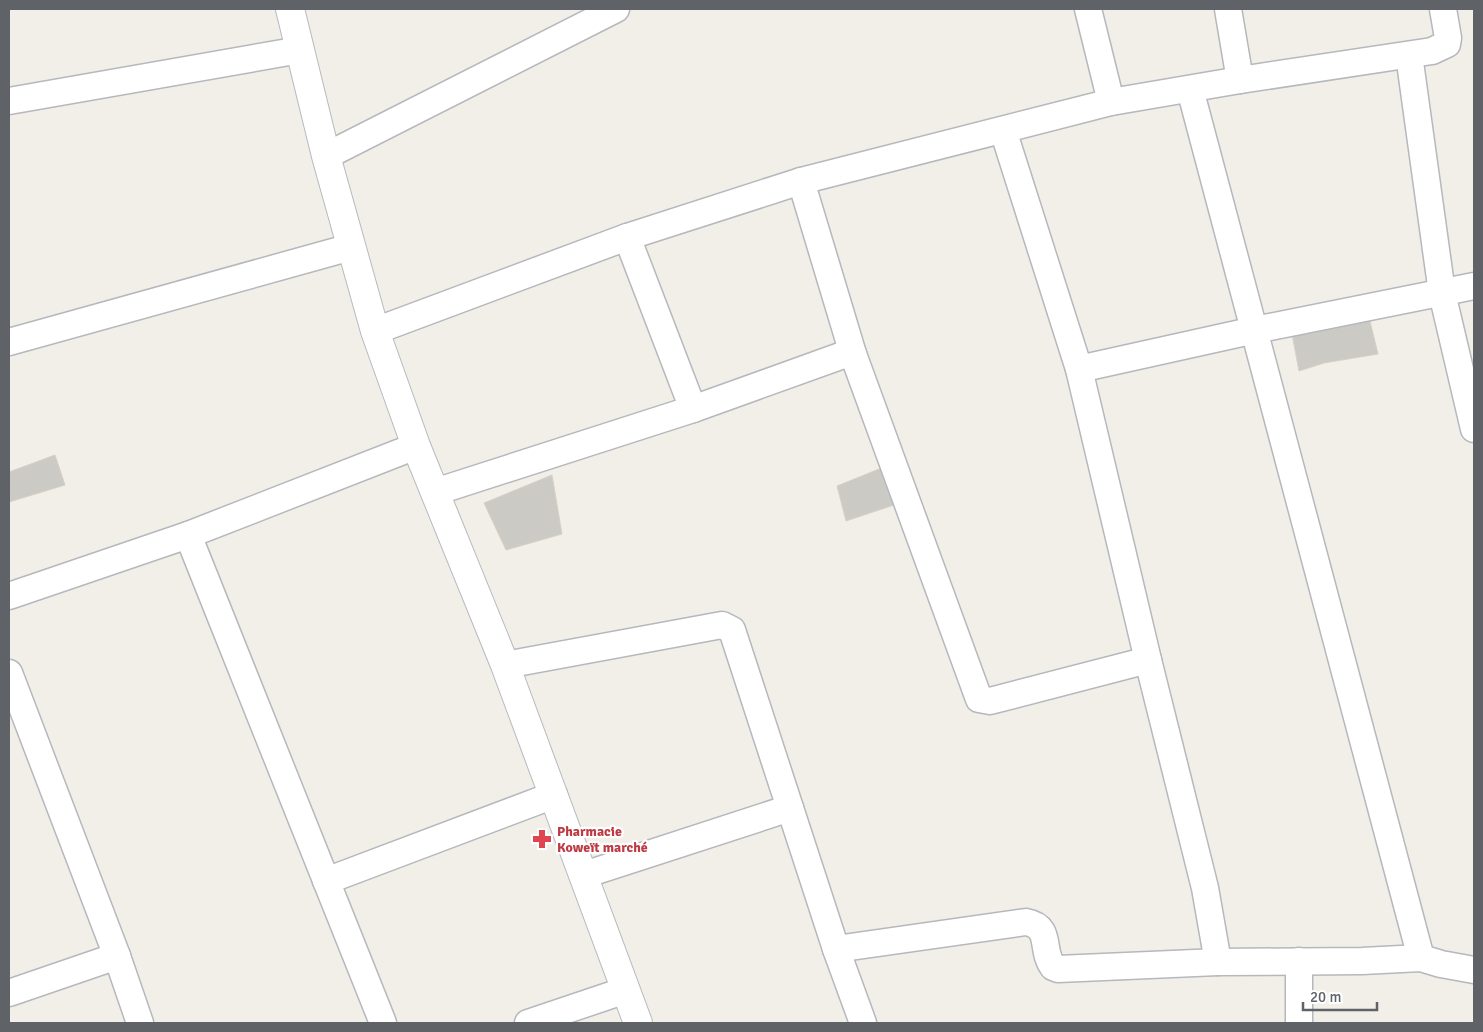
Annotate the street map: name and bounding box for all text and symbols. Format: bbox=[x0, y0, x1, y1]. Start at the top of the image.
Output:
place label: Pharmacie Koweït marché bbox=[557, 823, 648, 856]
pharmacy icon: Pharmacie Koweït marché bbox=[531, 828, 553, 850]
scale bar bbox=[1303, 980, 1377, 1012]
text: 20 m bbox=[1310, 988, 1341, 1006]

